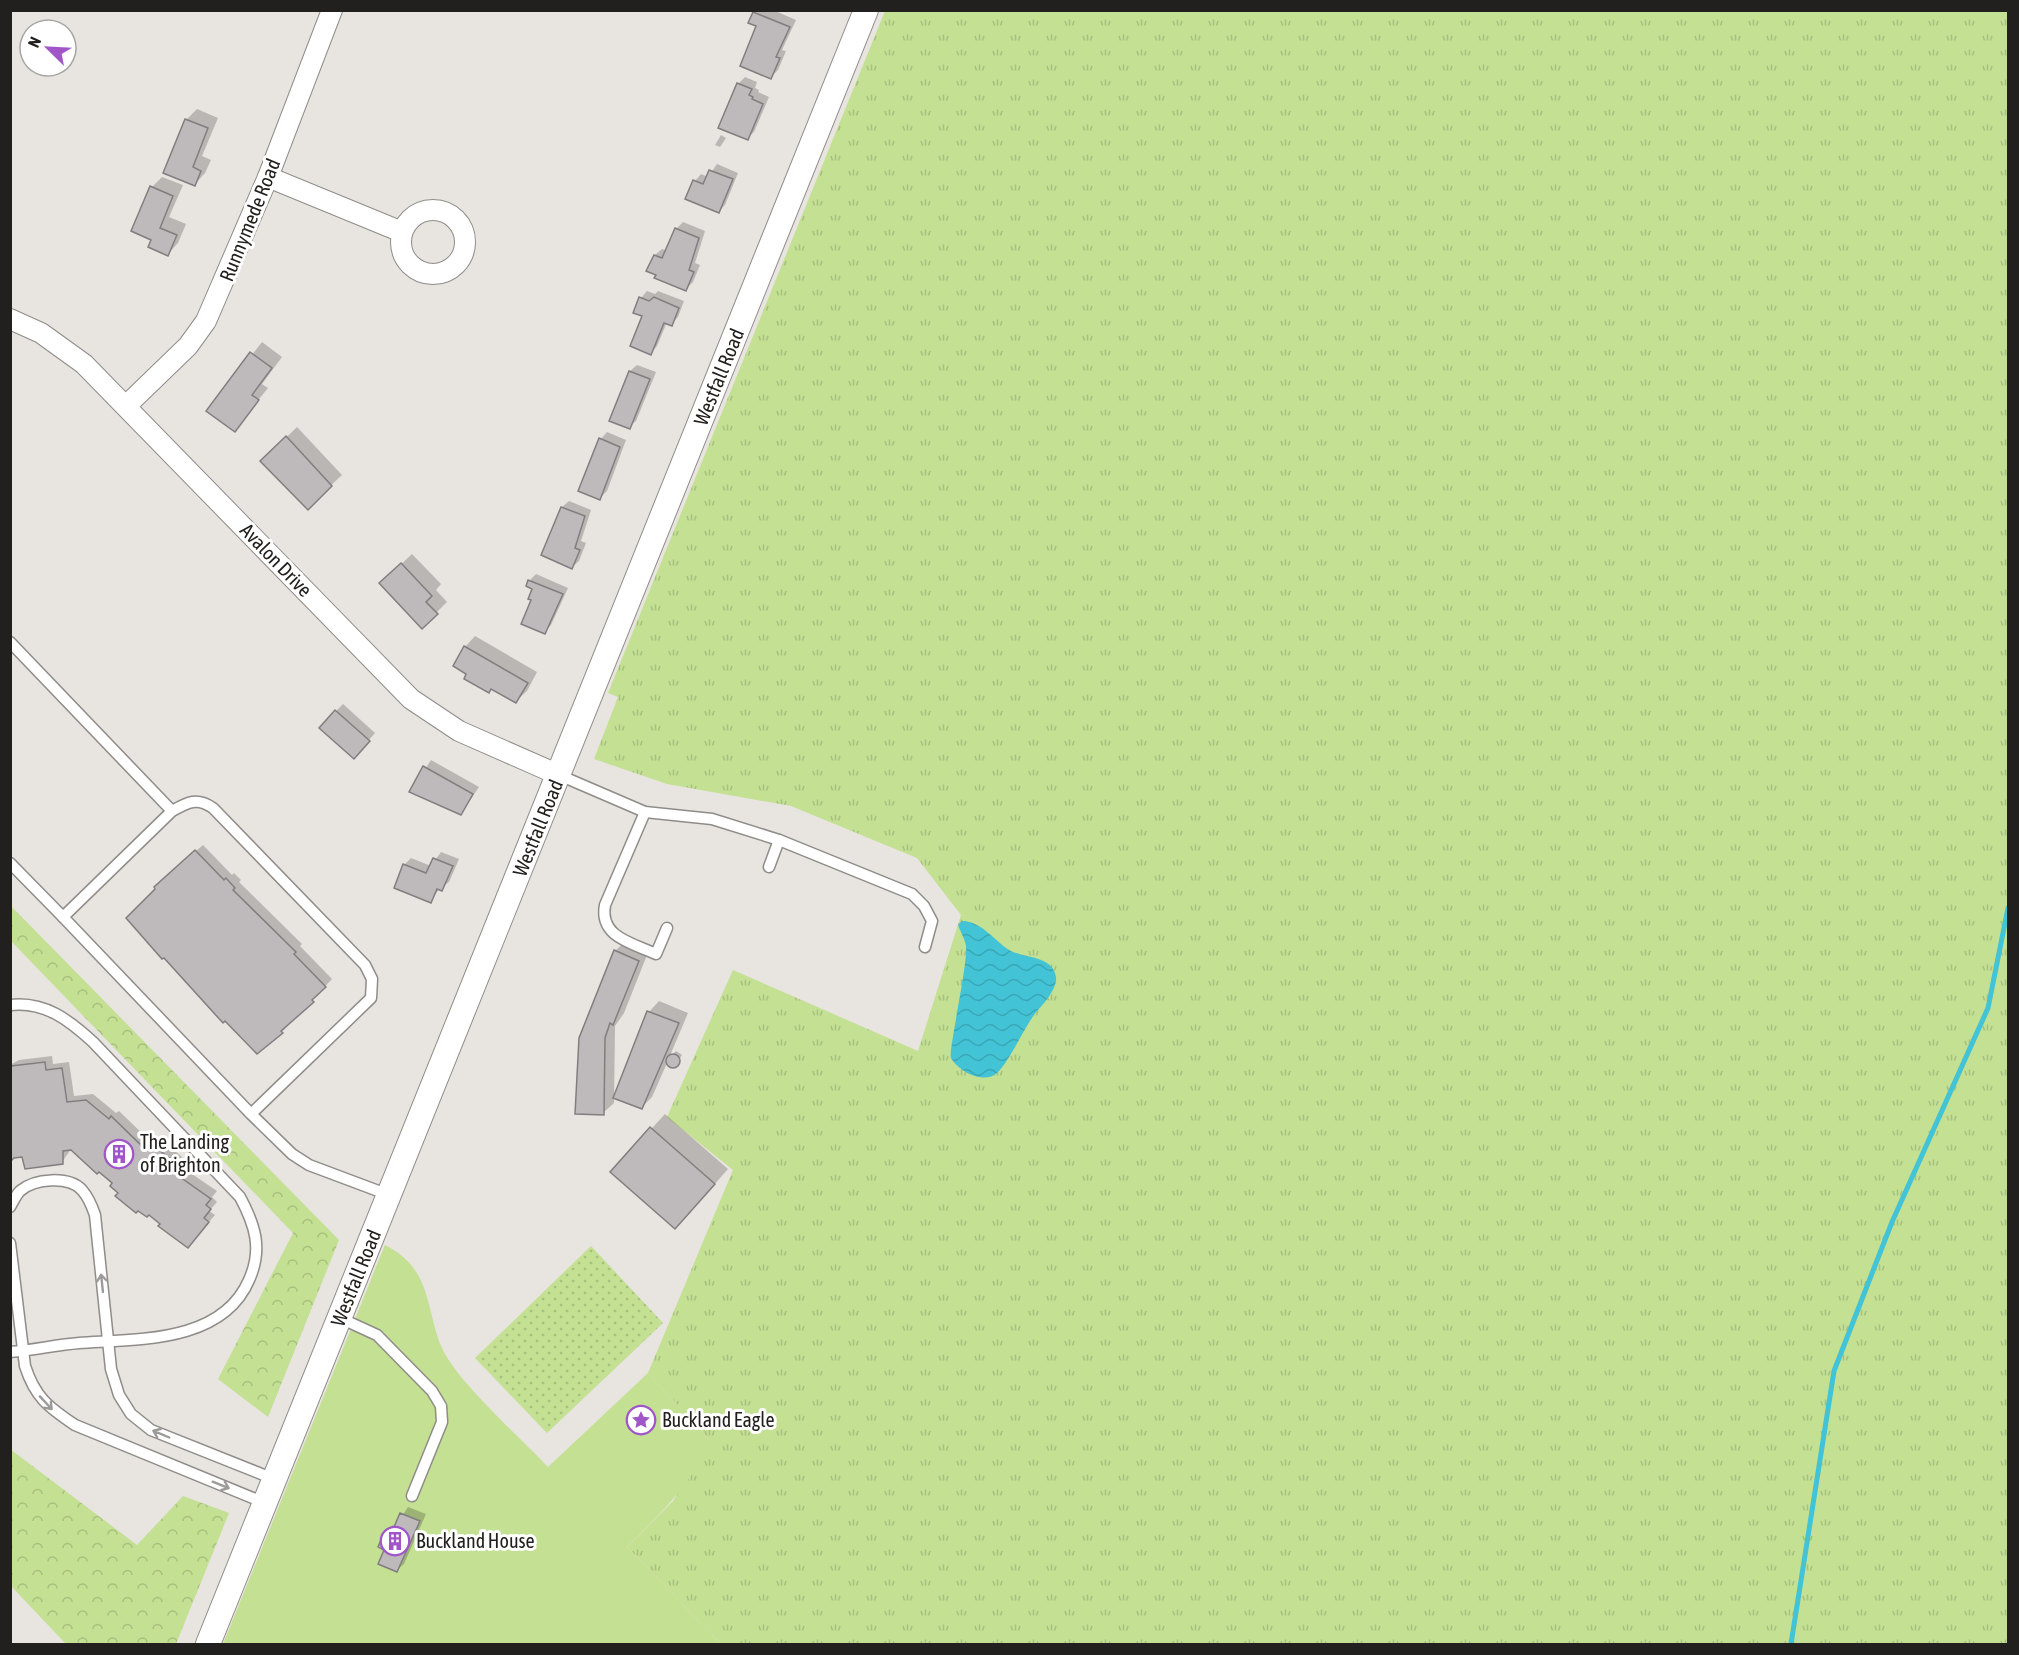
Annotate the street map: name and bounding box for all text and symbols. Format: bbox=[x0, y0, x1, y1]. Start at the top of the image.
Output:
north arrow bbox=[18, 18, 78, 78]
text: N bbox=[24, 34, 44, 50]
street label: Runnymede Road bbox=[214, 155, 285, 284]
street label: Westfall Road bbox=[689, 325, 748, 428]
street label: Avalon Drive bbox=[236, 518, 317, 601]
street label: Westfall Road bbox=[508, 776, 567, 879]
place label: The Landing of Brighton bbox=[140, 1130, 229, 1176]
building icon: The Landing of Brighton bbox=[103, 1138, 135, 1170]
street label: Westfall Road bbox=[326, 1226, 385, 1329]
one-way arrow bbox=[96, 1274, 107, 1294]
one-way arrow bbox=[39, 1395, 53, 1410]
place icon: Buckland Eagle bbox=[625, 1404, 657, 1436]
place label: Buckland Eagle bbox=[662, 1408, 774, 1431]
one-way arrow bbox=[153, 1428, 171, 1439]
one-way arrow bbox=[212, 1480, 230, 1491]
building icon: Buckland House bbox=[379, 1525, 411, 1557]
place label: Buckland House bbox=[416, 1529, 535, 1552]

